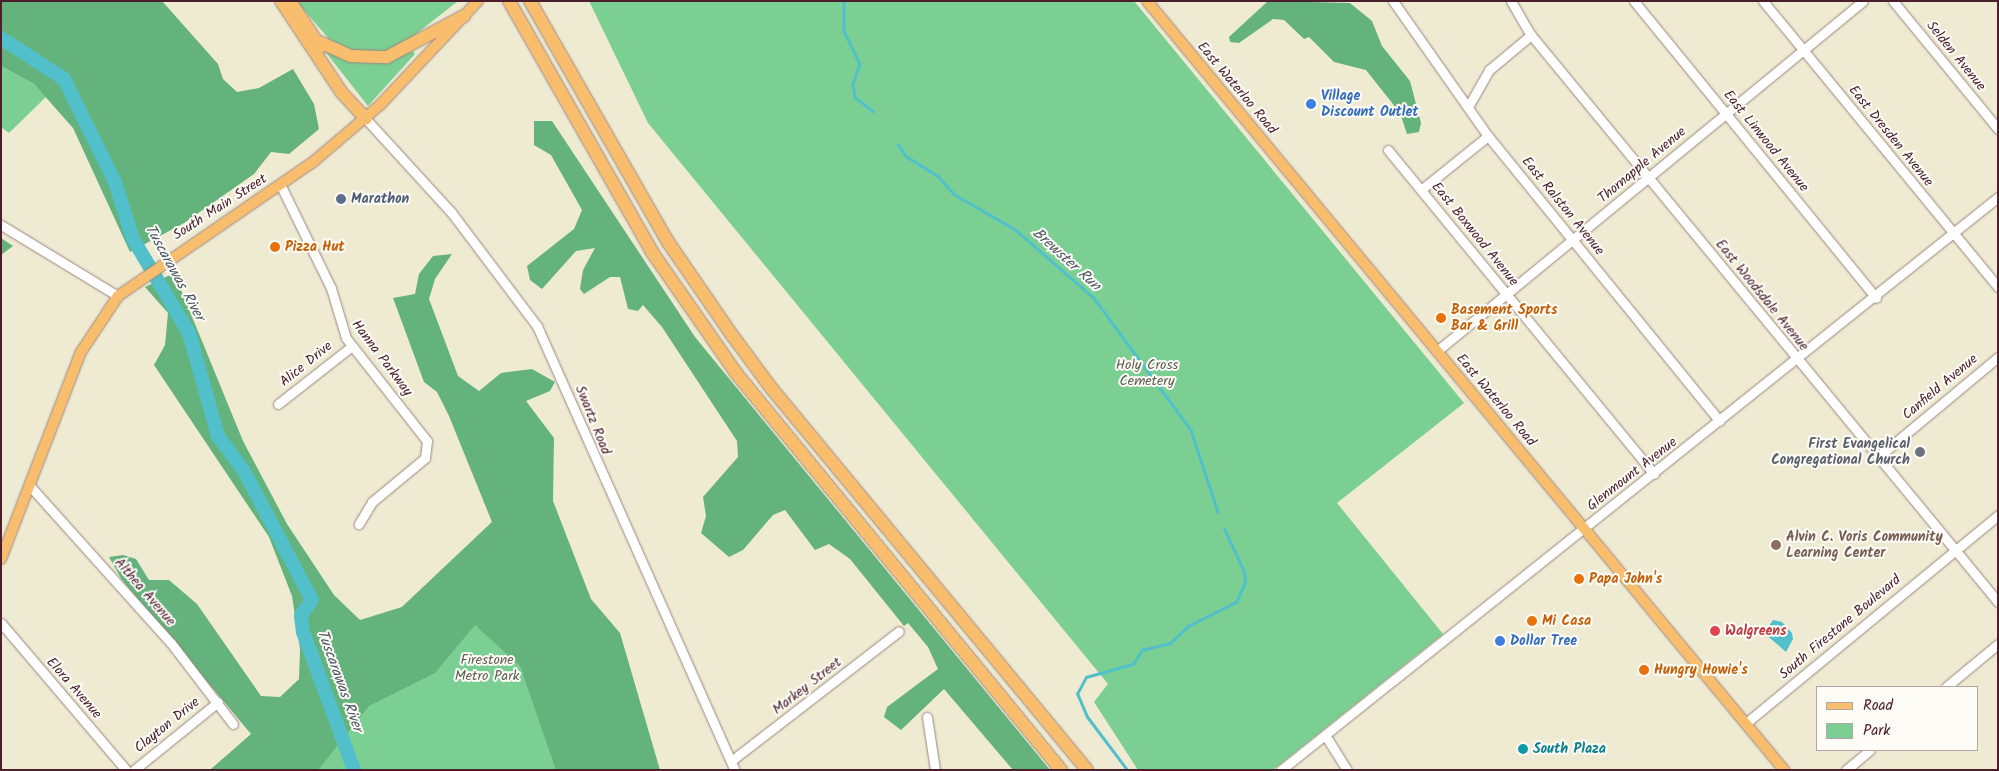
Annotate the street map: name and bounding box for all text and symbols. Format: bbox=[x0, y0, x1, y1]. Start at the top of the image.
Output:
street label: Selden Avenue bbox=[1923, 18, 1989, 94]
street label: East Waterloo Road bbox=[1193, 38, 1281, 138]
street label: East Dresden Avenue bbox=[1845, 82, 1937, 190]
street label: East Linwood Avenue bbox=[1720, 87, 1812, 195]
place label: Village Discount Outlet bbox=[1321, 88, 1419, 120]
marker: Village Discount Outlet bbox=[1305, 98, 1317, 110]
street label: Thornapple Avenue bbox=[1594, 123, 1690, 207]
street label: East Ralston Avenue bbox=[1518, 153, 1608, 259]
street label: South Main Street bbox=[170, 170, 270, 244]
street label: East Boxwood Avenue bbox=[1428, 179, 1522, 289]
place label: Marathon bbox=[351, 191, 409, 207]
marker: Marathon bbox=[335, 193, 347, 205]
water label: Tuscarawas River bbox=[140, 222, 208, 324]
water label: Brewster Run bbox=[1028, 225, 1104, 295]
street label: East Woodsdale Avenue bbox=[1712, 236, 1812, 354]
place label: Pizza Hut bbox=[285, 239, 345, 255]
marker: Pizza Hut bbox=[269, 241, 281, 253]
place label: Basement Sports Bar & Grill bbox=[1451, 302, 1558, 334]
marker: Basement Sports Bar & Grill bbox=[1435, 312, 1447, 324]
street label: Hanna Parkway bbox=[348, 317, 416, 399]
street label: Alice Drive bbox=[276, 338, 336, 390]
street label: East Waterloo Road bbox=[1452, 350, 1540, 450]
street label: Canfield Avenue bbox=[1899, 351, 1981, 423]
park label: Holy Cross Cemetery bbox=[1116, 357, 1178, 390]
street label: Swartz Road bbox=[571, 383, 615, 457]
street label: Glenmount Avenue bbox=[1584, 434, 1680, 514]
place label: First Evangelical Congregational Church bbox=[1771, 436, 1910, 468]
marker: First Evangelical Congregational Church bbox=[1914, 446, 1926, 458]
place label: Alvin C. Voris Community Learning Center bbox=[1786, 529, 1943, 562]
marker: Alvin C. Voris Community Learning Center bbox=[1770, 539, 1782, 551]
street label: Althea Avenue bbox=[111, 555, 179, 629]
place label: Papa John's bbox=[1589, 571, 1662, 587]
street label: South Firestone Boulevard bbox=[1776, 571, 1904, 683]
marker: Papa John's bbox=[1573, 573, 1585, 585]
place label: Mi Casa bbox=[1542, 613, 1591, 629]
marker: Mi Casa bbox=[1526, 615, 1538, 627]
place label: Walgreens bbox=[1725, 623, 1787, 639]
marker: Walgreens bbox=[1709, 625, 1721, 637]
water label: Tuscarawas River bbox=[312, 628, 366, 734]
place label: Dollar Tree bbox=[1510, 633, 1577, 649]
marker: Dollar Tree bbox=[1494, 635, 1506, 647]
park label: Firestone Metro Park bbox=[455, 652, 519, 684]
street label: Elora Avenue bbox=[43, 654, 105, 722]
street label: Markey Street bbox=[769, 654, 845, 718]
place label: Hungry Howie's bbox=[1654, 662, 1748, 678]
marker: Hungry Howie's bbox=[1638, 664, 1650, 676]
legend bbox=[1816, 686, 1979, 751]
street label: Clayton Drive bbox=[131, 694, 203, 756]
text: Road bbox=[1863, 694, 1893, 718]
text: Park bbox=[1863, 719, 1890, 743]
place label: South Plaza bbox=[1533, 741, 1606, 757]
marker: South Plaza bbox=[1517, 743, 1529, 755]

